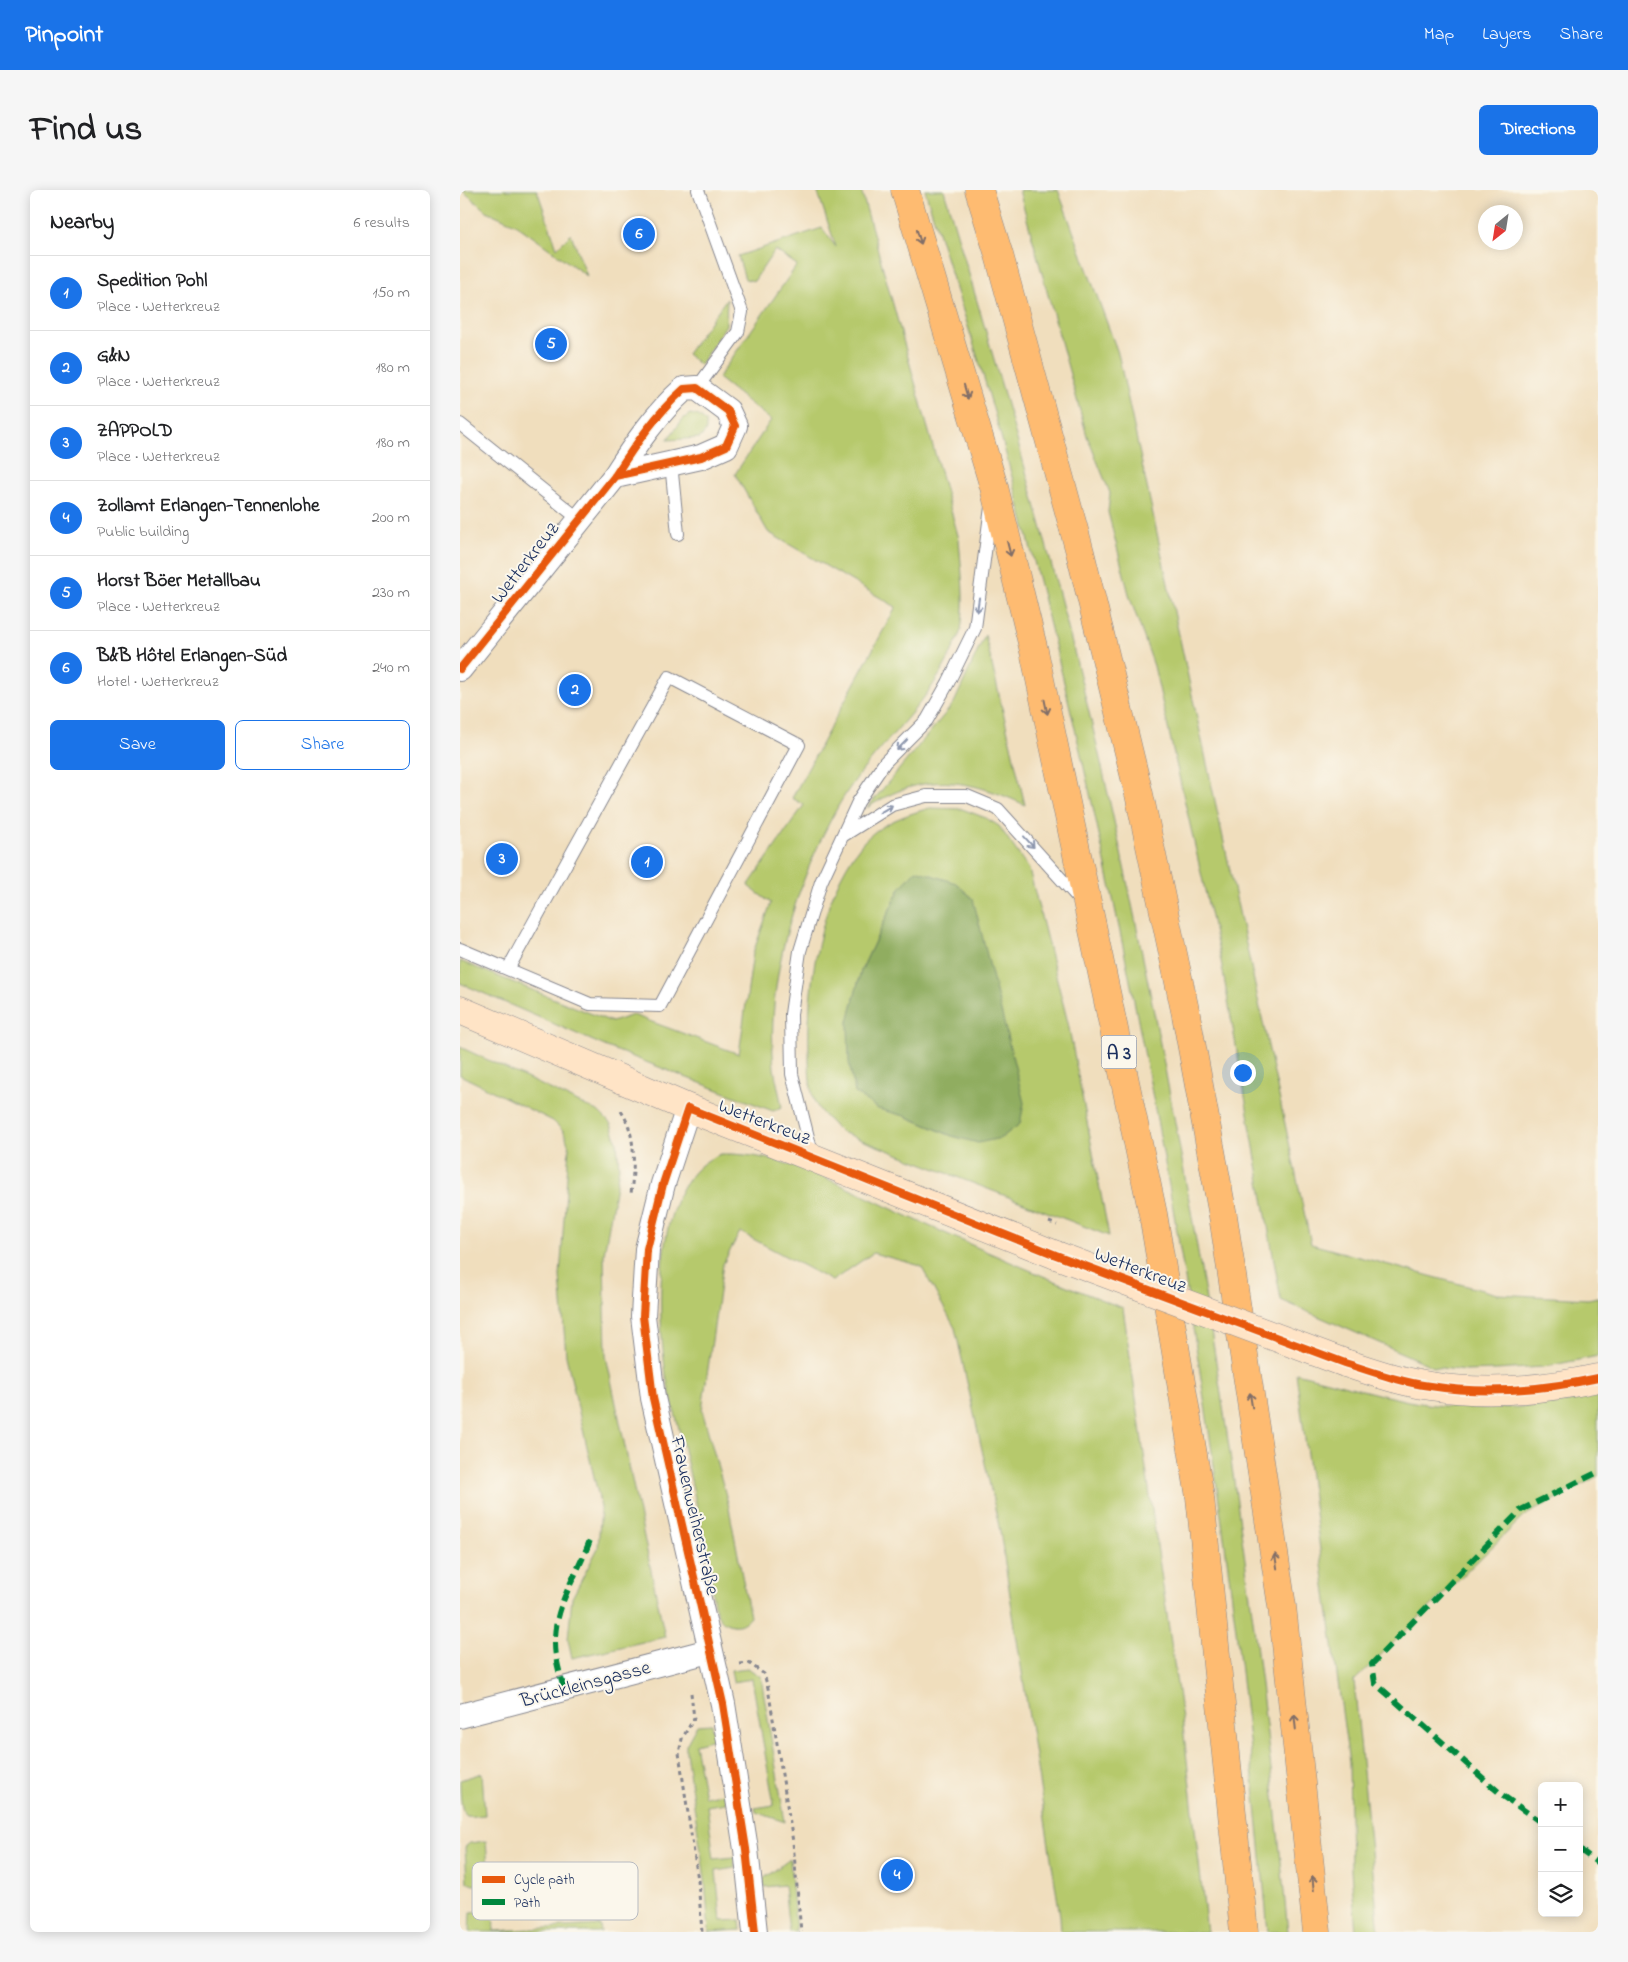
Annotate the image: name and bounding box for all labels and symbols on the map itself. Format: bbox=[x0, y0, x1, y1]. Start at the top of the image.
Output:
north arrow bbox=[1478, 205, 1523, 250]
pin: 6 bbox=[623, 215, 655, 253]
one-way arrow bbox=[915, 228, 925, 244]
pin: 5 bbox=[535, 325, 567, 363]
one-way arrow bbox=[961, 384, 971, 400]
street label: Wetterkreuz bbox=[485, 516, 568, 611]
one-way arrow bbox=[1005, 540, 1014, 556]
one-way arrow bbox=[972, 597, 982, 613]
pin: 2 bbox=[559, 671, 591, 709]
one-way arrow bbox=[1042, 699, 1051, 715]
one-way arrow bbox=[896, 739, 908, 751]
one-way arrow bbox=[878, 804, 892, 814]
one-way arrow bbox=[1023, 835, 1035, 848]
pin: 3 bbox=[486, 840, 518, 878]
pin: 1 bbox=[631, 843, 663, 881]
road number: A 3 bbox=[1102, 1036, 1136, 1069]
your location bbox=[1230, 1060, 1256, 1086]
street label: Wetterkreuz bbox=[714, 1092, 815, 1154]
street label: Wetterkreuz bbox=[1090, 1240, 1191, 1302]
one-way arrow bbox=[1246, 1392, 1256, 1408]
street label: Frauenweiherstraße bbox=[661, 1432, 726, 1598]
one-way arrow bbox=[1270, 1553, 1280, 1569]
street label: Brückleinsgasse bbox=[516, 1654, 654, 1718]
one-way arrow bbox=[1290, 1714, 1300, 1730]
pin: 4 bbox=[881, 1856, 913, 1894]
legend bbox=[472, 1862, 638, 1920]
text: Cycle path bbox=[514, 1870, 575, 1892]
one-way arrow bbox=[1308, 1876, 1318, 1892]
text: Path bbox=[514, 1893, 540, 1914]

